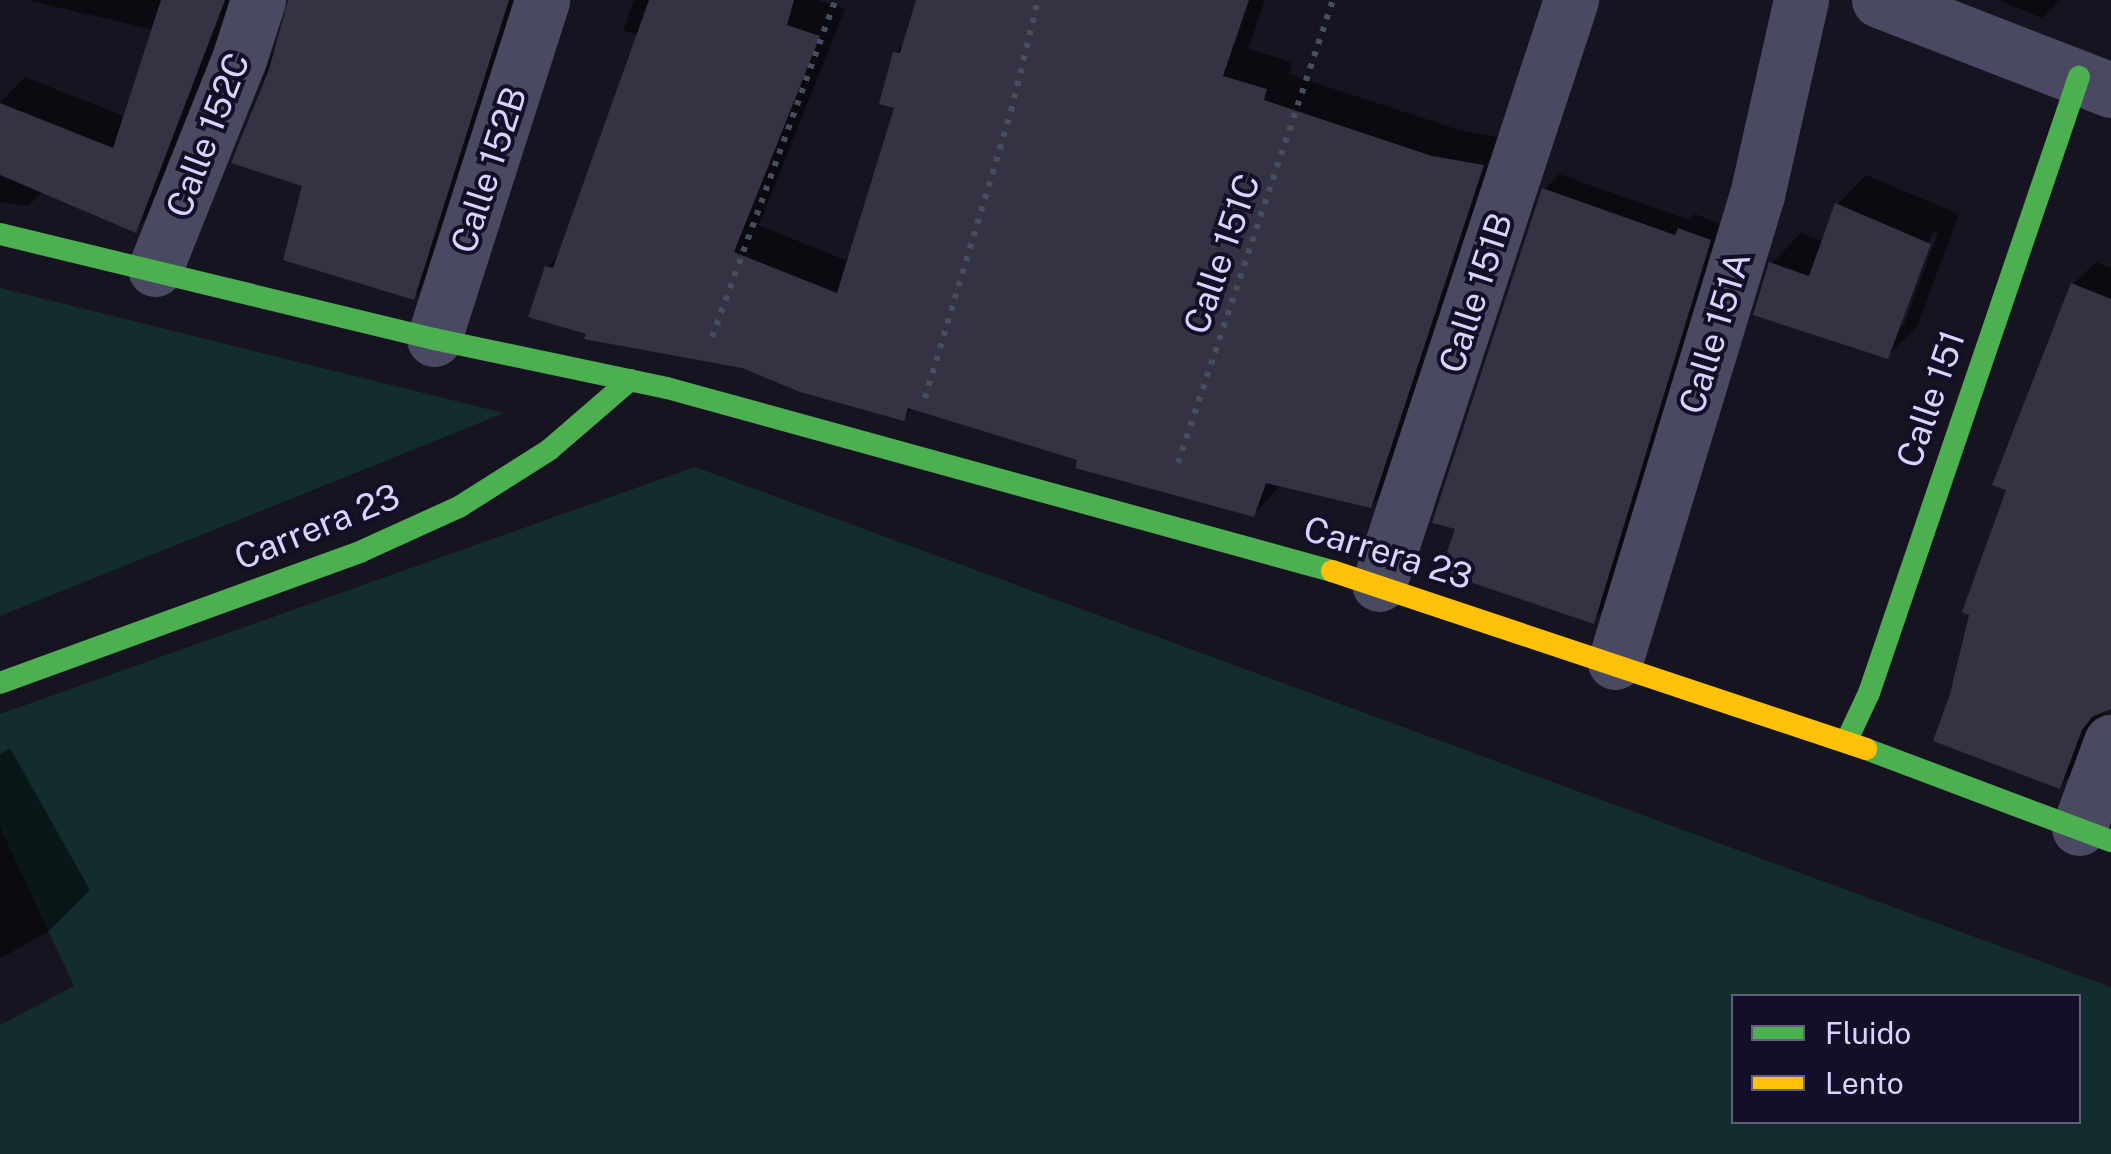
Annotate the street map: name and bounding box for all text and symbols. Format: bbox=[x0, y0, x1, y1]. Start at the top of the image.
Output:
street label: Calle 152C bbox=[157, 47, 259, 223]
street label: Calle 152B bbox=[442, 82, 536, 258]
street label: Calle 151C bbox=[1175, 169, 1269, 339]
street label: Calle 151B bbox=[1430, 208, 1522, 378]
street label: Calle 151A bbox=[1670, 247, 1760, 419]
street label: Calle 151 bbox=[1888, 325, 1974, 473]
street label: Carrera 23 bbox=[228, 475, 406, 579]
street label: Carrera 23 bbox=[1299, 507, 1477, 599]
legend bbox=[1731, 994, 2081, 1124]
text: Fluido bbox=[1825, 1015, 1911, 1051]
text: Lento bbox=[1825, 1065, 1904, 1101]

